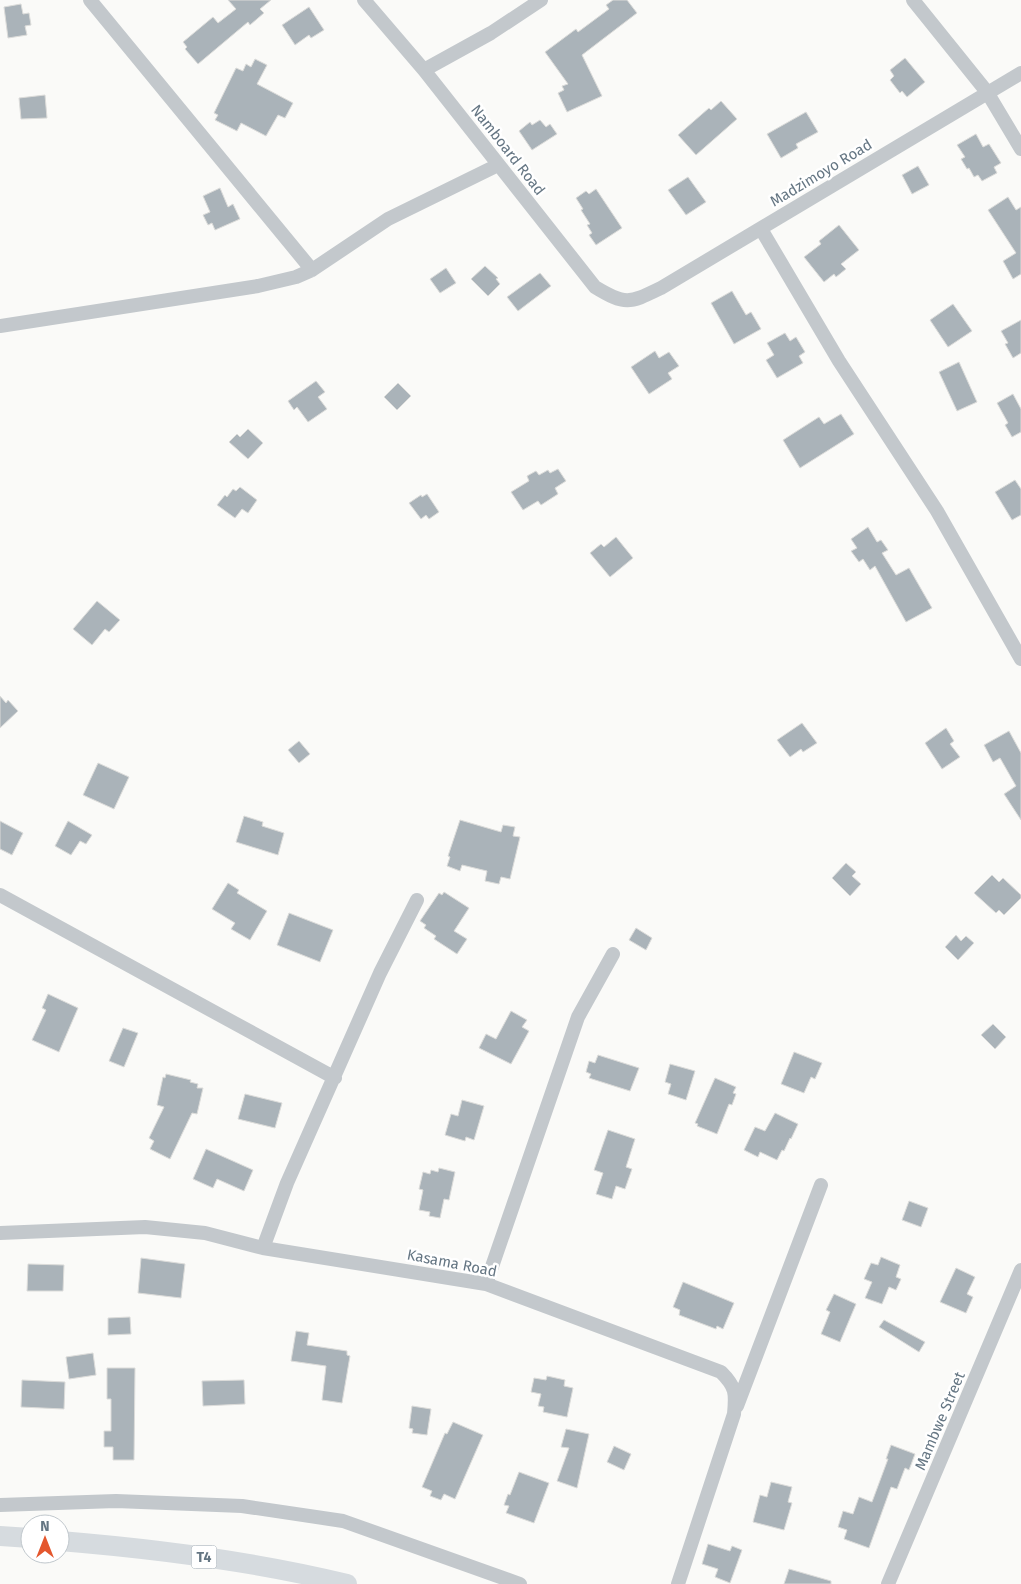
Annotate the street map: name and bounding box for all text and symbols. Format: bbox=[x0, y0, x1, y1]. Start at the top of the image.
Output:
street label: Namboard Road bbox=[467, 101, 549, 199]
street label: Madzimoyo Road bbox=[767, 135, 875, 211]
street label: Kasama Road bbox=[405, 1245, 499, 1281]
street label: Mambwe Street bbox=[911, 1369, 969, 1473]
north arrow bbox=[20, 1514, 70, 1564]
text: N bbox=[40, 1518, 50, 1535]
road number: T4 bbox=[192, 1545, 216, 1568]

